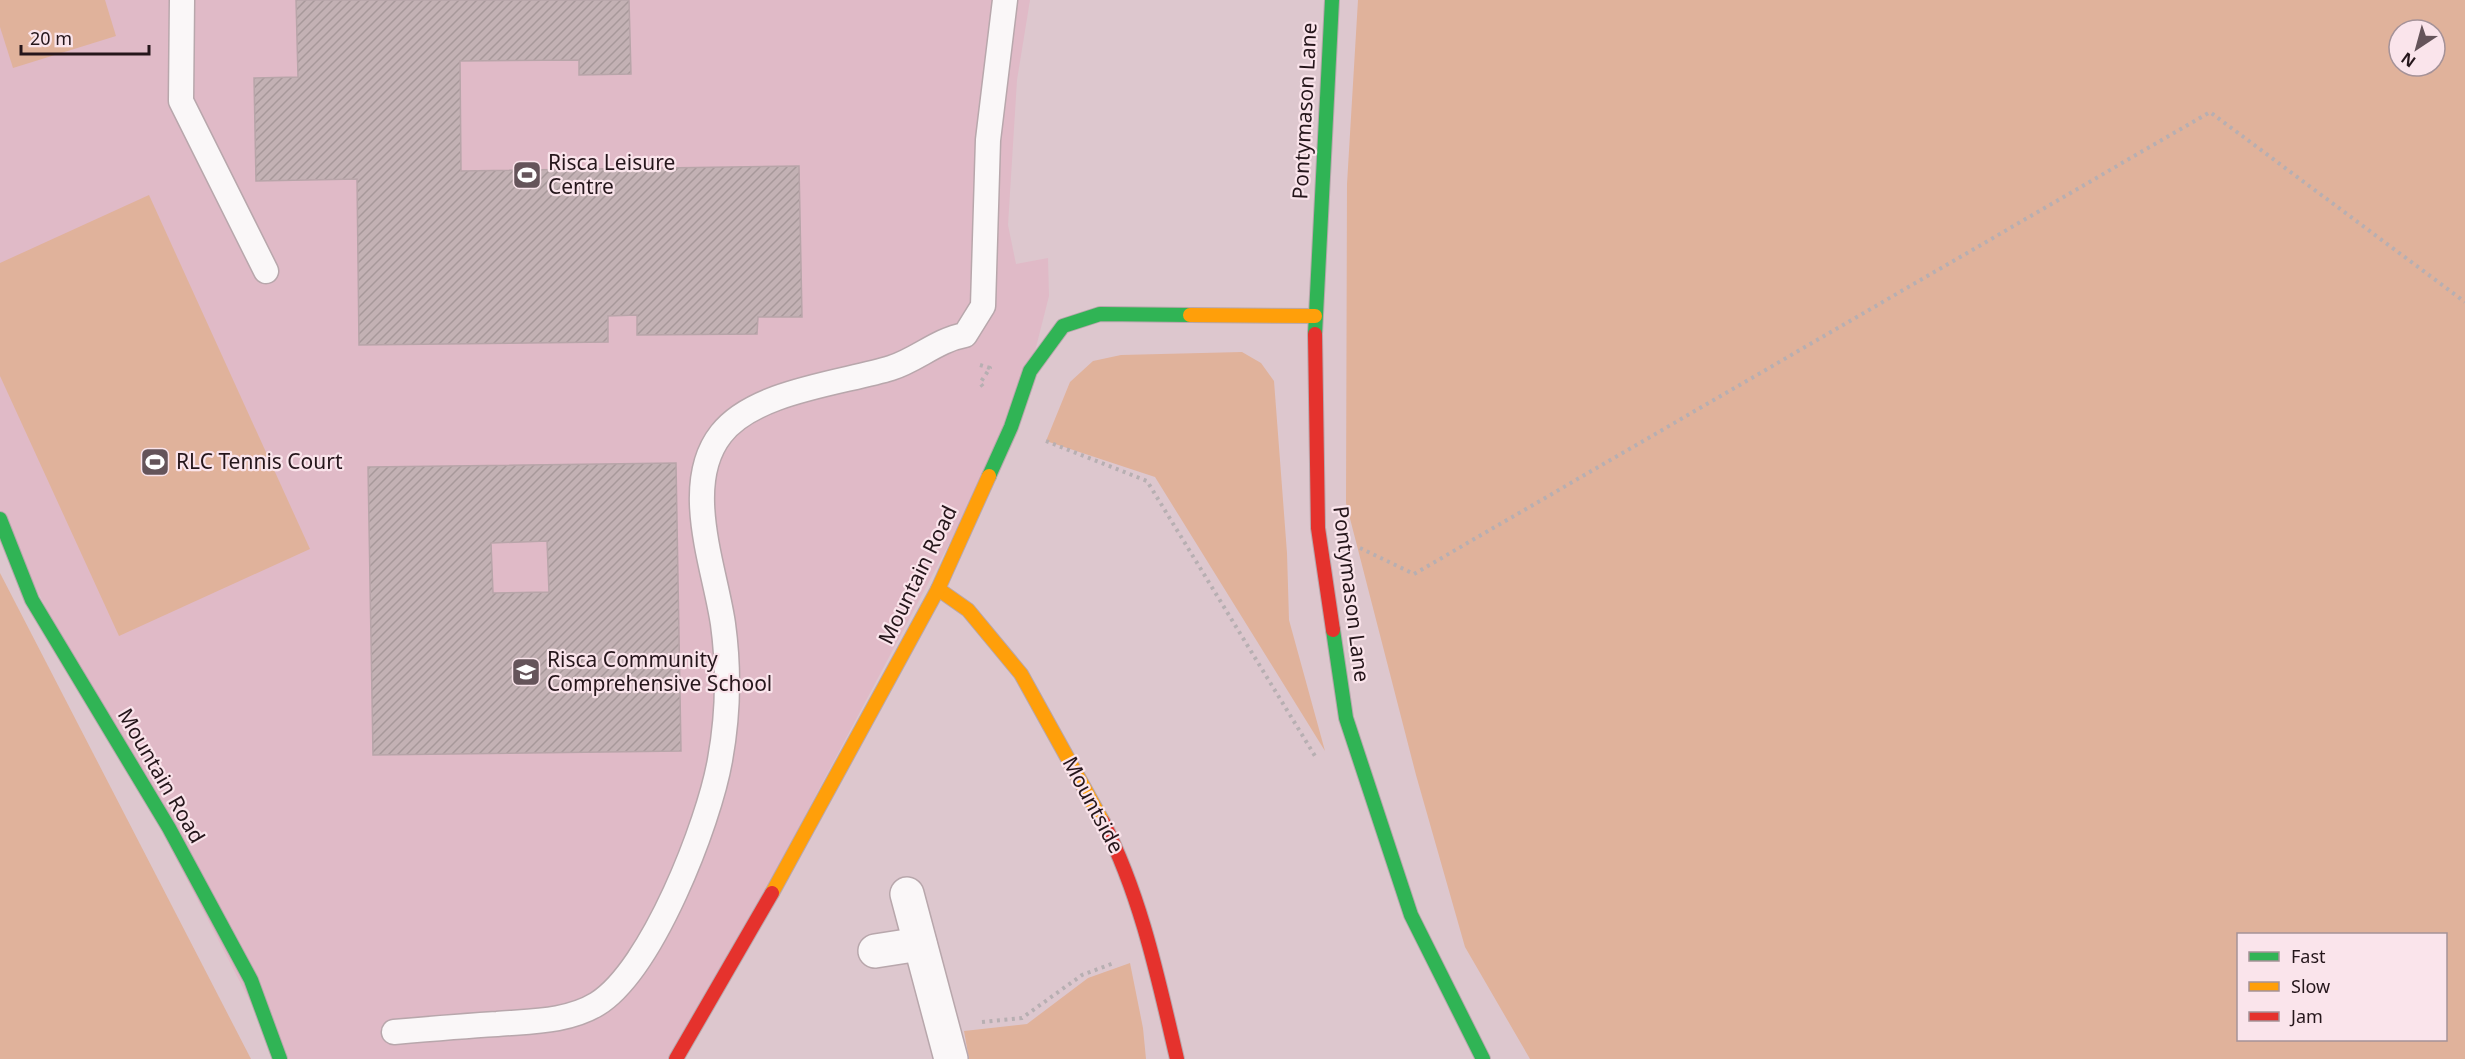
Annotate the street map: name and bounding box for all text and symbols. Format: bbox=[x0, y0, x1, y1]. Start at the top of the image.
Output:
scale bar bbox=[21, 18, 148, 56]
north arrow bbox=[2387, 18, 2447, 78]
street label: Pontymason Lane bbox=[1285, 22, 1323, 200]
text: 20 m bbox=[30, 26, 72, 50]
text: N bbox=[2396, 47, 2420, 73]
place label: Risca Leisure Centre bbox=[548, 148, 675, 200]
sports icon: Risca Leisure Centre bbox=[511, 159, 543, 191]
sports icon: RLC Tennis Court bbox=[139, 446, 171, 478]
place label: RLC Tennis Court bbox=[176, 447, 343, 475]
street label: Mountain Road bbox=[871, 500, 963, 649]
street label: Pontymason Lane bbox=[1327, 504, 1377, 683]
place label: Risca Community Comprehensive School bbox=[547, 645, 772, 697]
school or university icon: Risca Community Comprehensive School bbox=[510, 656, 542, 688]
street label: Mountain Road bbox=[112, 703, 212, 848]
street label: Mountside bbox=[1057, 751, 1131, 858]
legend bbox=[2237, 933, 2447, 1041]
text: Fast bbox=[2291, 944, 2326, 968]
text: Slow bbox=[2291, 974, 2330, 998]
text: Jam bbox=[2289, 1004, 2323, 1028]

